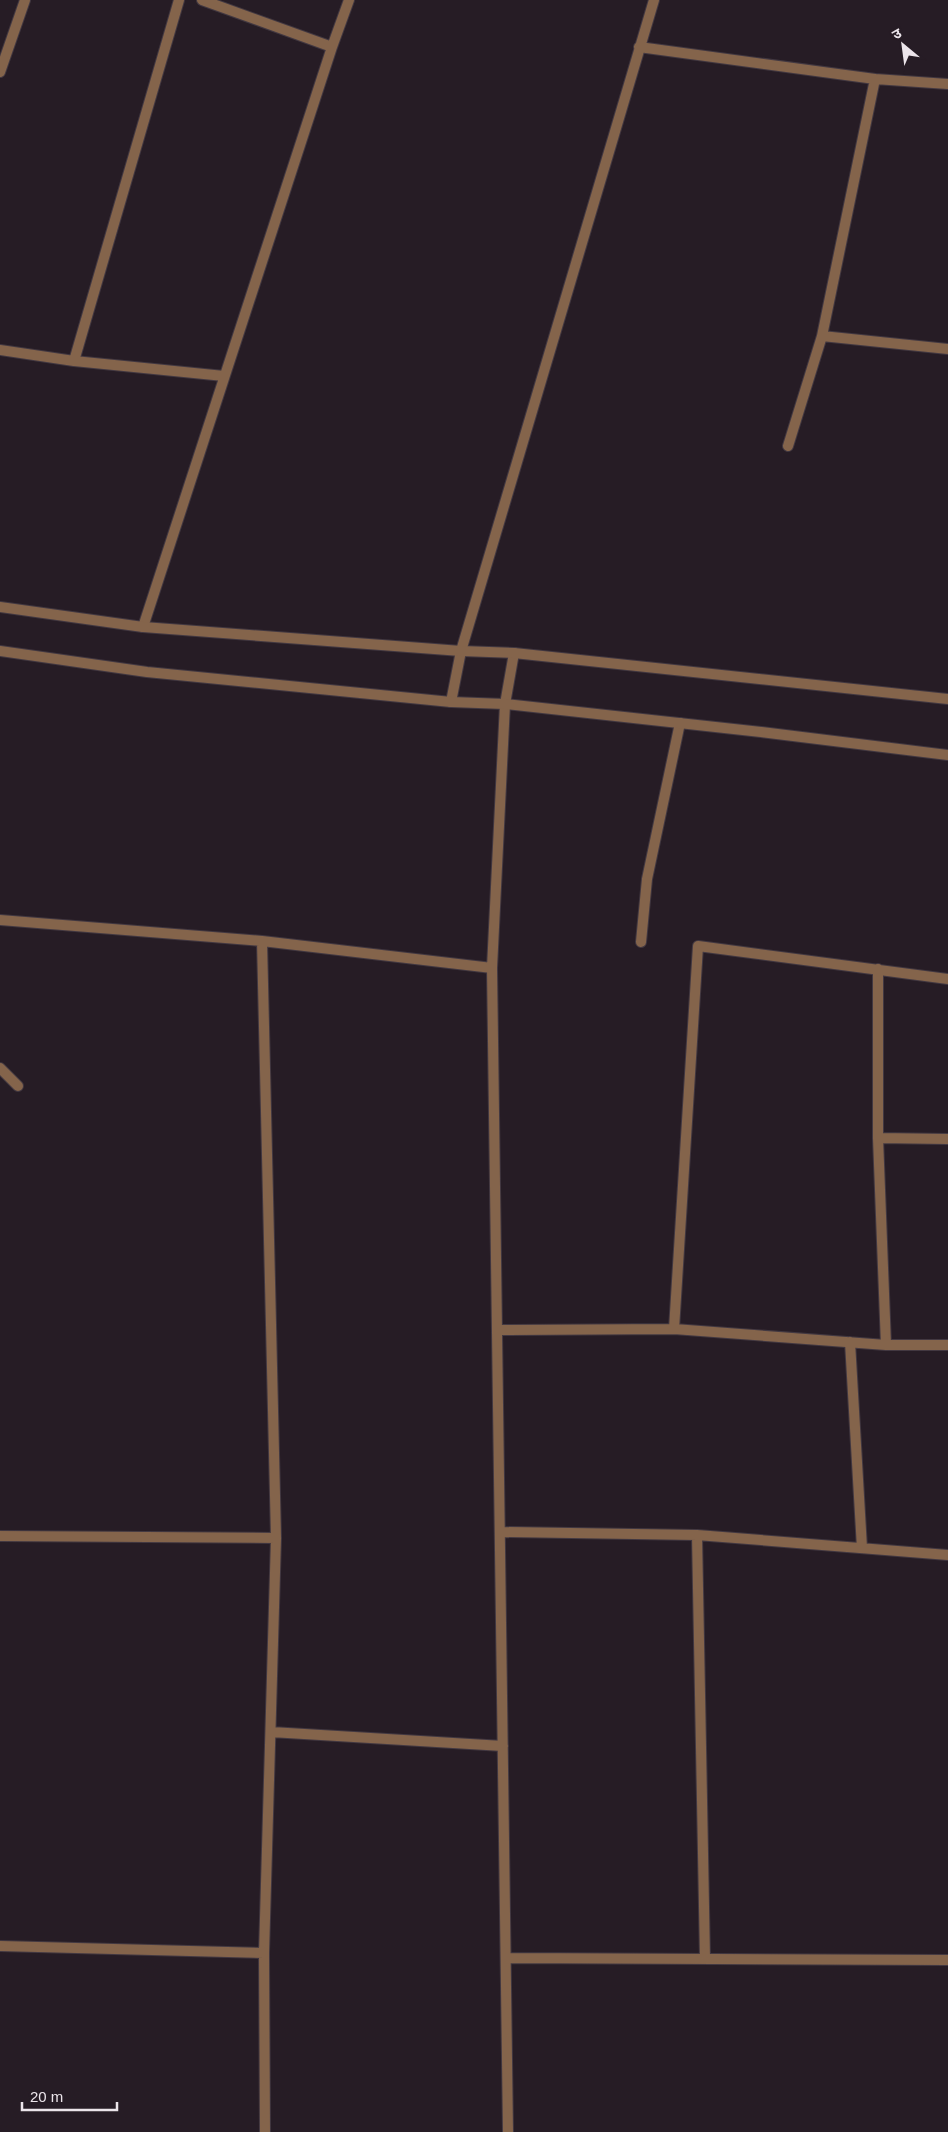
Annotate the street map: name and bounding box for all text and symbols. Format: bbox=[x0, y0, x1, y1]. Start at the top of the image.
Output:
north arrow bbox=[878, 20, 928, 70]
text: उ bbox=[889, 24, 905, 43]
scale bar bbox=[22, 2080, 118, 2112]
text: 20 m bbox=[30, 2088, 63, 2105]

